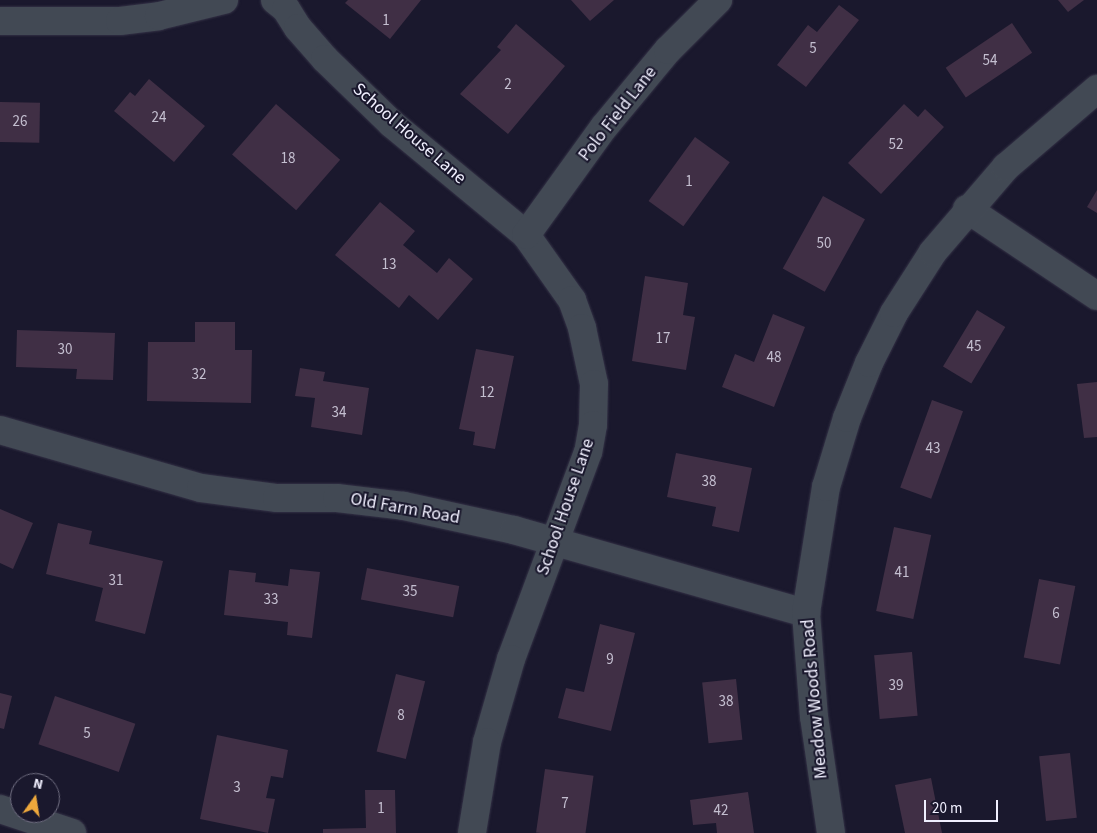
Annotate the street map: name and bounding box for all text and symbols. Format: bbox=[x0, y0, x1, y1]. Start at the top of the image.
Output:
house number: 1 bbox=[382, 12, 390, 30]
house number: 5 bbox=[809, 40, 817, 58]
house number: 54 bbox=[983, 52, 997, 70]
street label: Polo Field Lane bbox=[574, 62, 662, 166]
house number: 2 bbox=[504, 76, 512, 94]
street label: School House Lane bbox=[348, 79, 470, 189]
house number: 24 bbox=[152, 109, 166, 127]
house number: 26 bbox=[13, 113, 27, 131]
house number: 52 bbox=[889, 136, 903, 154]
house number: 18 bbox=[281, 150, 295, 168]
house number: 1 bbox=[685, 173, 693, 191]
house number: 50 bbox=[817, 235, 831, 253]
house number: 13 bbox=[382, 256, 396, 274]
house number: 17 bbox=[656, 330, 670, 348]
house number: 45 bbox=[967, 338, 981, 356]
house number: 30 bbox=[58, 341, 72, 359]
house number: 48 bbox=[767, 349, 781, 367]
house number: 32 bbox=[192, 366, 206, 384]
house number: 12 bbox=[480, 384, 494, 402]
house number: 34 bbox=[332, 404, 346, 422]
street label: School House Lane bbox=[532, 436, 600, 578]
house number: 43 bbox=[926, 440, 940, 458]
house number: 38 bbox=[702, 473, 716, 491]
street label: Old Farm Road bbox=[349, 489, 461, 529]
house number: 41 bbox=[895, 564, 909, 582]
house number: 31 bbox=[109, 572, 123, 590]
house number: 35 bbox=[403, 583, 417, 601]
house number: 33 bbox=[264, 591, 278, 609]
house number: 6 bbox=[1052, 605, 1060, 623]
street label: Meadow Woods Road bbox=[797, 618, 833, 780]
house number: 9 bbox=[606, 651, 614, 669]
house number: 39 bbox=[889, 677, 903, 695]
house number: 38 bbox=[719, 693, 733, 711]
house number: 8 bbox=[397, 707, 405, 725]
house number: 5 bbox=[83, 725, 91, 743]
north arrow bbox=[10, 773, 60, 823]
text: N bbox=[31, 774, 45, 795]
house number: 3 bbox=[233, 779, 241, 797]
scale bar bbox=[927, 790, 1001, 822]
house number: 7 bbox=[561, 795, 569, 813]
text: 20 m bbox=[932, 798, 962, 819]
house number: 1 bbox=[377, 800, 385, 818]
house number: 42 bbox=[714, 802, 728, 820]

